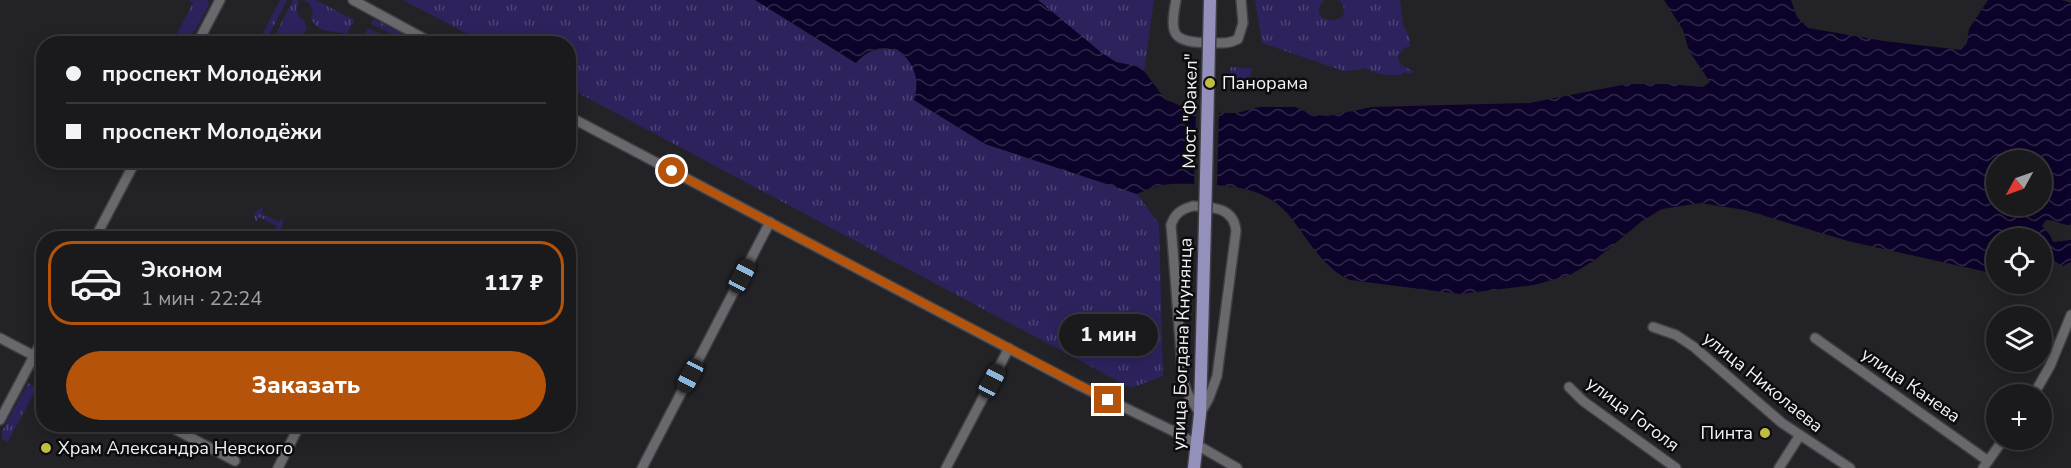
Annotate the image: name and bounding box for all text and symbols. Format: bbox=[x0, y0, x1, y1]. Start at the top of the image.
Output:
street label: Мост "Факел" bbox=[1177, 53, 1203, 169]
text: проспект Молодёжи bbox=[102, 59, 322, 89]
place label: Панорама bbox=[1222, 71, 1308, 95]
marker: Панорама bbox=[1203, 76, 1217, 90]
text: проспект Молодёжи bbox=[102, 117, 322, 147]
north arrow bbox=[1986, 150, 2052, 216]
map controls bbox=[1986, 150, 2052, 450]
route start bbox=[658, 157, 685, 184]
button: locate bbox=[1986, 228, 2052, 294]
street label: улица Богдана Кнунянца bbox=[1166, 237, 1198, 451]
text: Эконом bbox=[141, 255, 223, 285]
icon: car bbox=[69, 256, 123, 310]
car bbox=[726, 256, 758, 296]
text: 117 ₽ bbox=[484, 268, 543, 298]
text: 1 мин · 22:24 bbox=[141, 285, 262, 312]
button: layers bbox=[1986, 306, 2052, 372]
callout: 1 мин bbox=[1058, 313, 1158, 355]
text: 1 мин bbox=[1080, 321, 1137, 348]
street label: улица Николаева bbox=[1698, 326, 1828, 438]
street label: улица Канева bbox=[1857, 342, 1965, 428]
button: Заказать bbox=[66, 351, 546, 420]
car bbox=[674, 356, 706, 396]
car bbox=[976, 361, 1008, 401]
street label: улица Гоголя bbox=[1582, 371, 1684, 457]
button: + bbox=[1986, 384, 2052, 450]
route end bbox=[1094, 386, 1121, 413]
place label: Пинта bbox=[1701, 421, 1753, 445]
marker: Пинта bbox=[1758, 426, 1772, 440]
place label: Храм Александра Невского bbox=[58, 436, 293, 460]
marker: Храм Александра Невского bbox=[39, 441, 53, 455]

